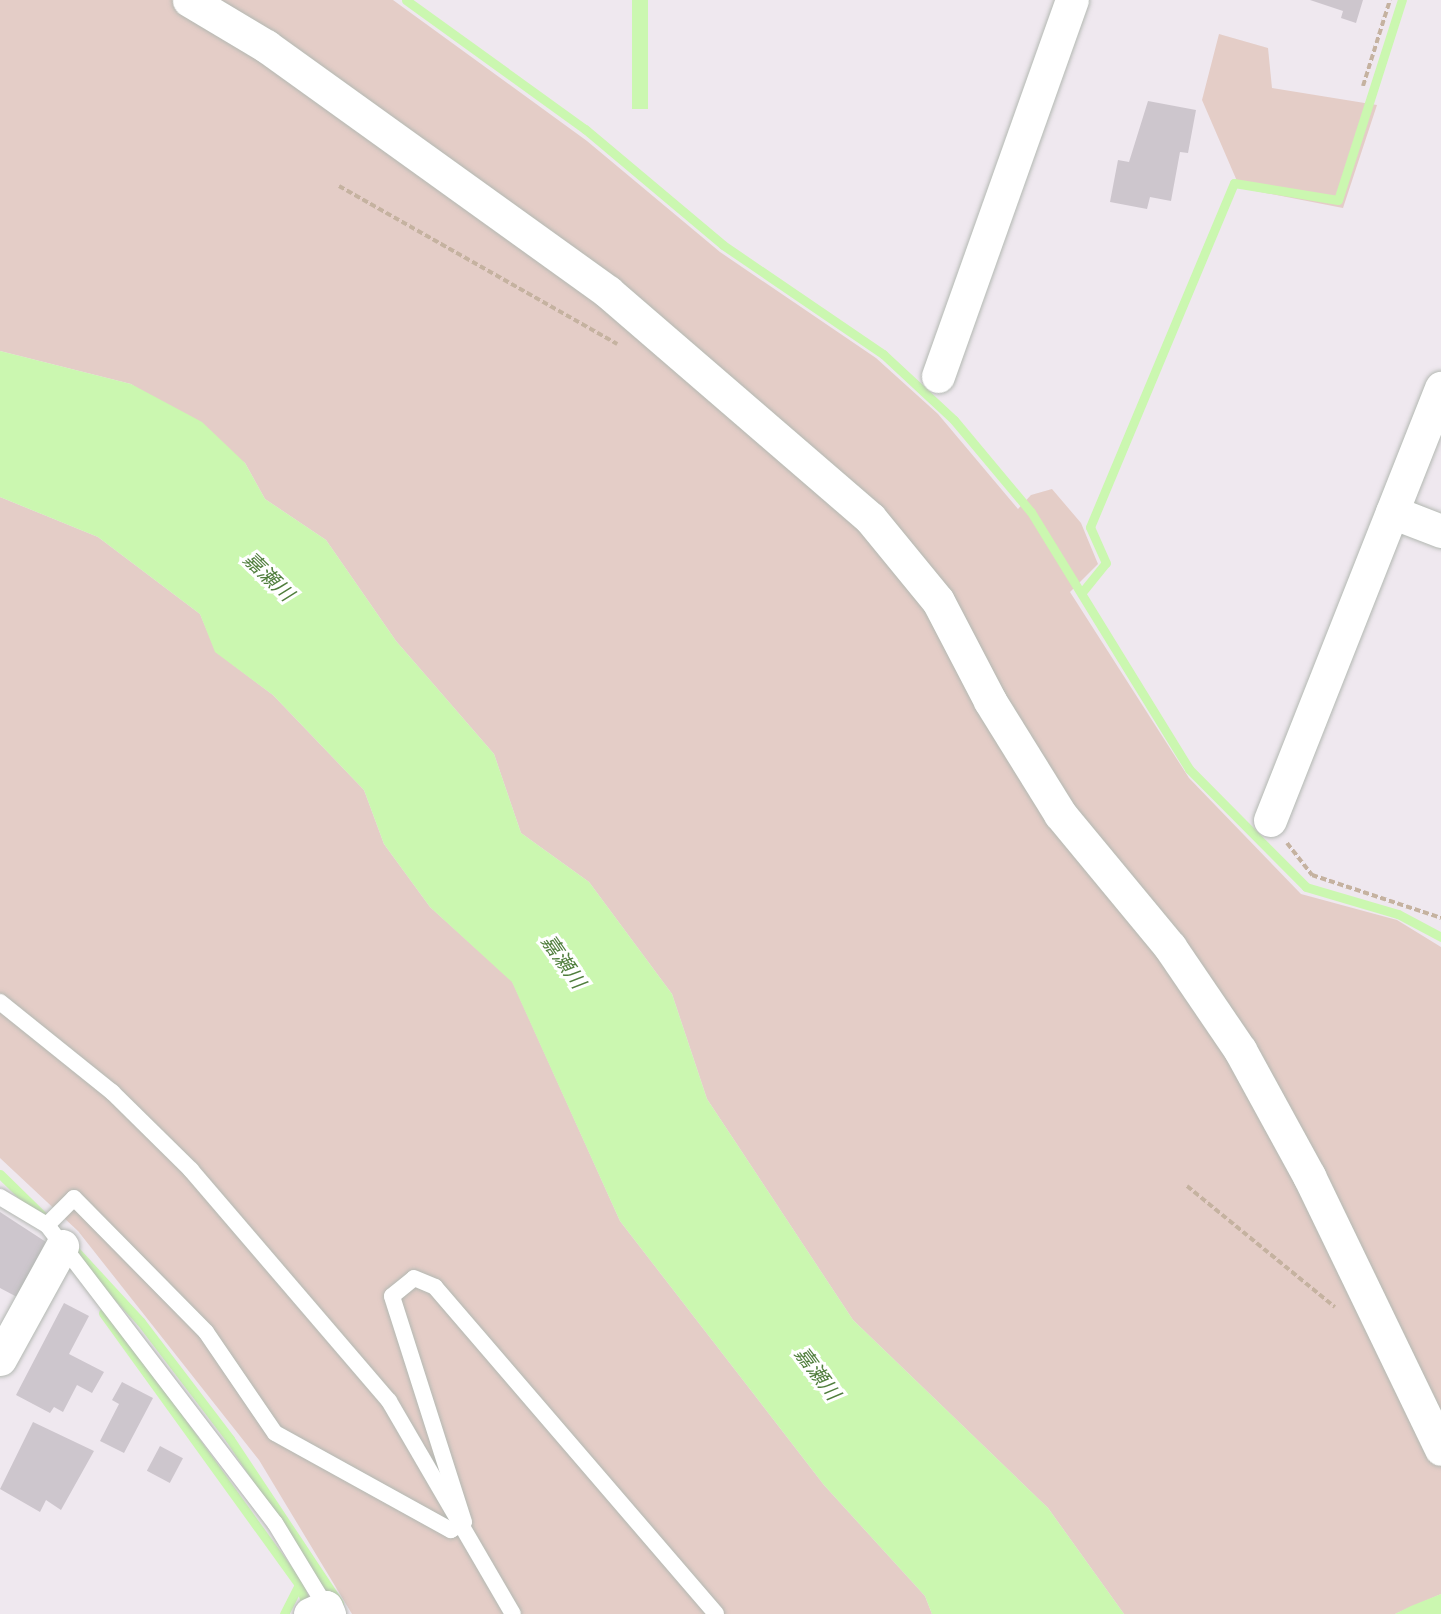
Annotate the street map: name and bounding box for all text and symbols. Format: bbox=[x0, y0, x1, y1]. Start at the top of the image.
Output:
water label: 嘉瀬川 bbox=[239, 547, 299, 605]
water label: 嘉瀬川 bbox=[537, 930, 591, 992]
water label: 嘉瀬川 bbox=[790, 1342, 846, 1404]

